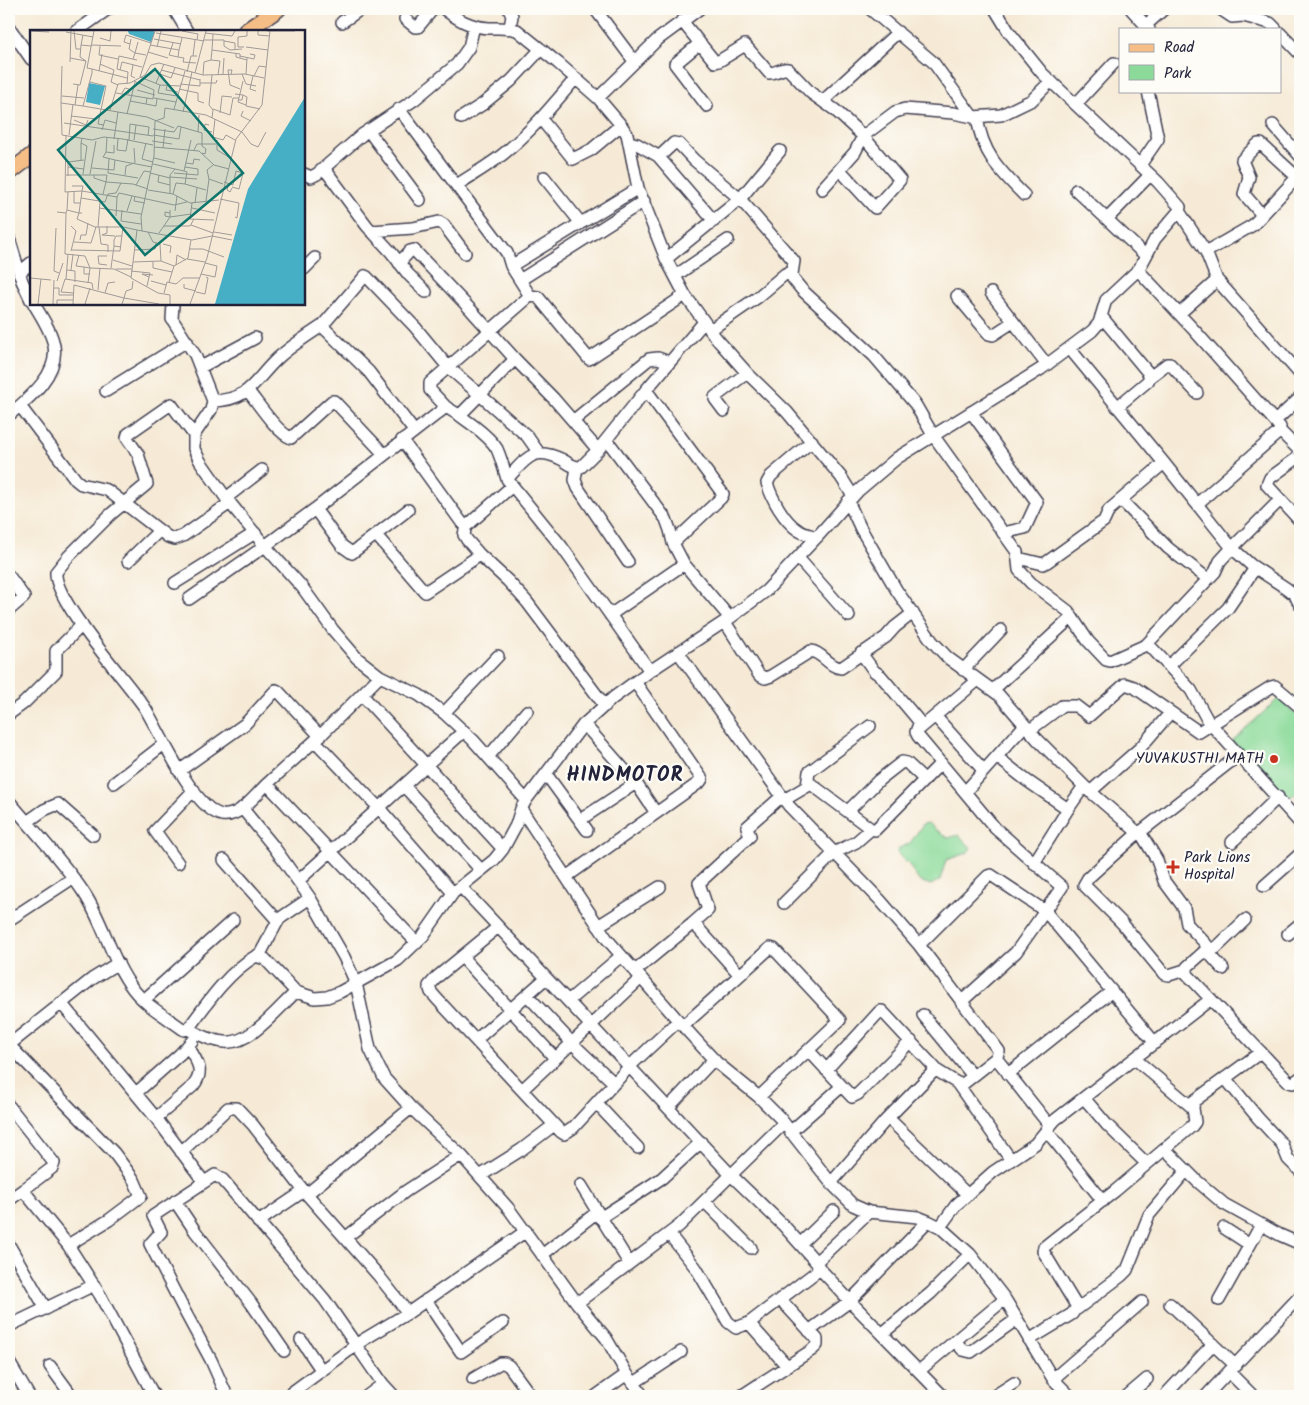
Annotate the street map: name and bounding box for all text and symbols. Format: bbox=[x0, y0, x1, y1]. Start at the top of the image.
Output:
legend bbox=[1119, 28, 1282, 92]
inset map bbox=[30, 30, 305, 305]
text: Road bbox=[1164, 36, 1195, 60]
text: Park bbox=[1164, 62, 1192, 86]
place label: YUVAKUSTHI MATH bbox=[1136, 747, 1264, 771]
marker: YUVAKUSTHI MATH bbox=[1268, 753, 1280, 765]
district label: HINDMOTOR bbox=[567, 760, 683, 792]
place label: Park Lions Hospital bbox=[1184, 846, 1251, 887]
marker: Park Lions Hospital bbox=[1166, 860, 1180, 874]

